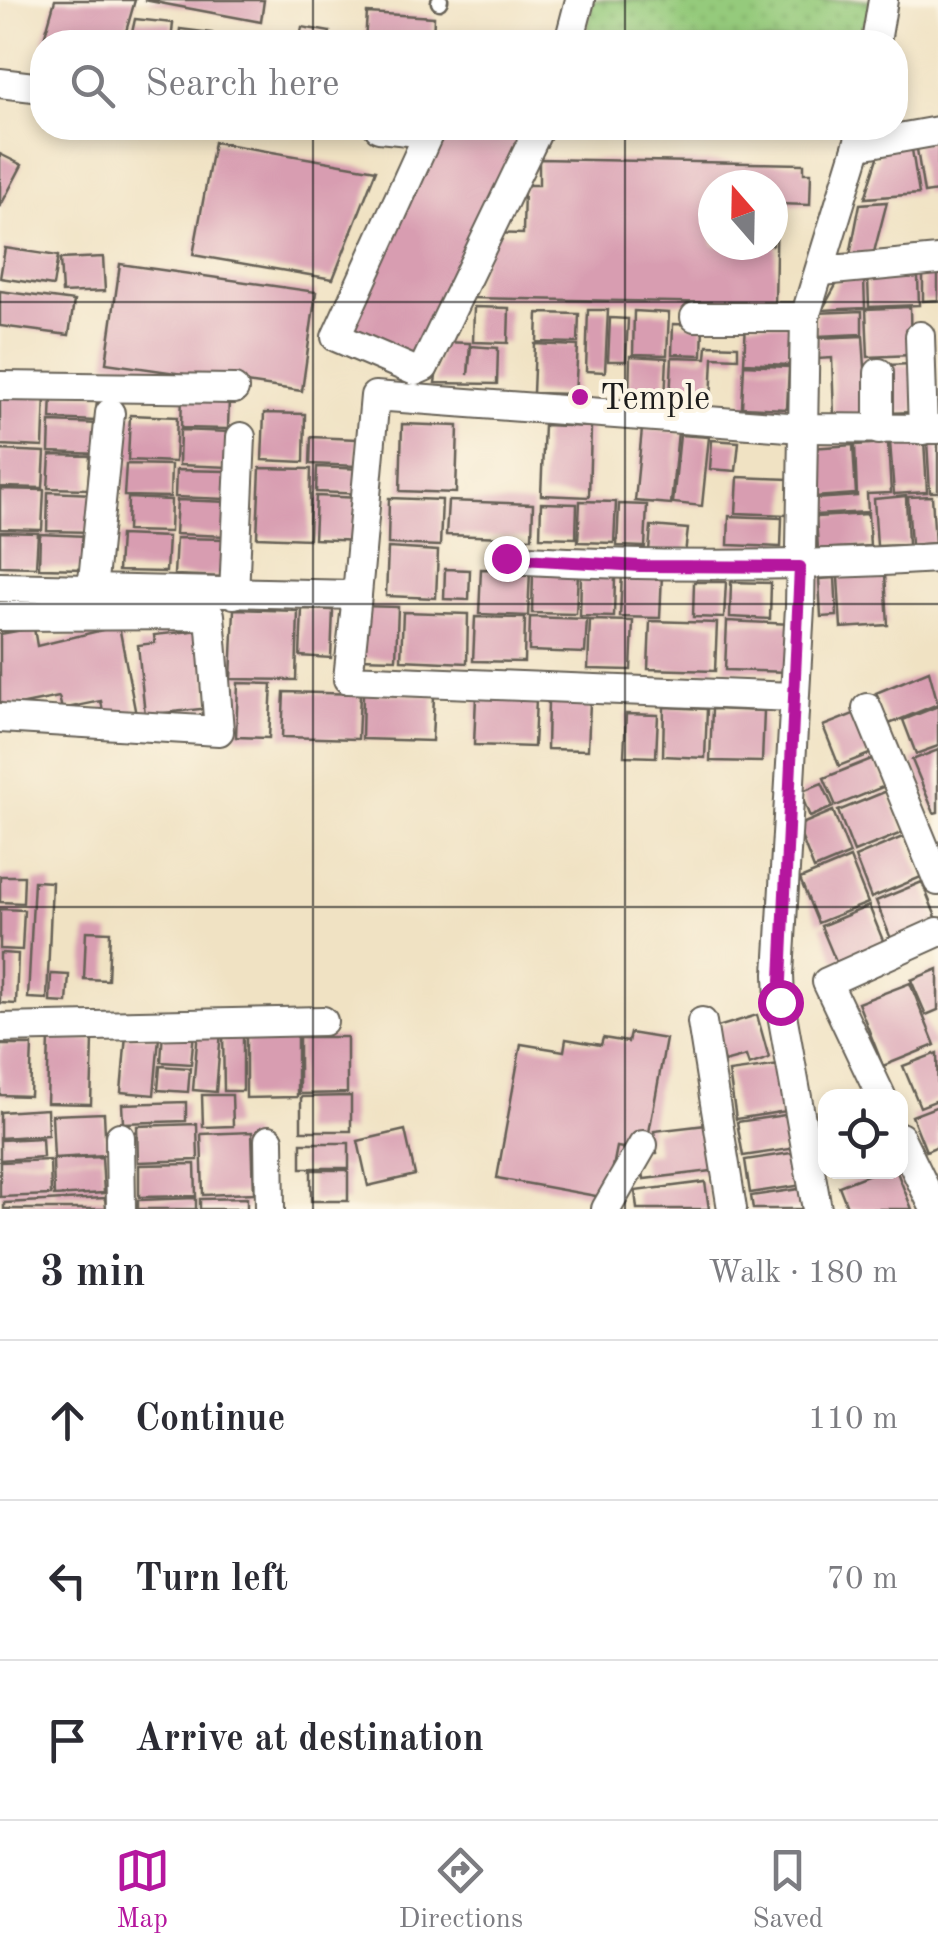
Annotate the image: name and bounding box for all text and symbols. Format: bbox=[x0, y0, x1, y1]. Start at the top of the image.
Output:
search box bbox=[30, 30, 908, 140]
icon: search bbox=[65, 58, 120, 113]
text: Search here bbox=[145, 66, 340, 104]
north arrow bbox=[698, 170, 788, 260]
place label: Temple bbox=[600, 382, 710, 417]
marker: Temple bbox=[569, 386, 591, 408]
route end bbox=[484, 536, 530, 582]
route start bbox=[758, 980, 804, 1026]
map controls bbox=[818, 1089, 908, 1179]
button: locate bbox=[818, 1089, 908, 1179]
text: 3 min bbox=[40, 1253, 146, 1295]
text: Walk · 180 m bbox=[708, 1258, 898, 1290]
icon: ahead bbox=[40, 1393, 95, 1448]
text: Continue bbox=[135, 1401, 285, 1439]
text: 110 m bbox=[808, 1404, 898, 1436]
icon: left bbox=[40, 1553, 95, 1608]
text: Turn left bbox=[135, 1561, 288, 1599]
text: 70 m bbox=[827, 1564, 898, 1596]
icon: arrive bbox=[40, 1713, 95, 1768]
text: Arrive at destination bbox=[135, 1721, 484, 1759]
tab: Map bbox=[115, 1843, 170, 1938]
tab: Directions bbox=[399, 1843, 523, 1938]
tab: Saved bbox=[752, 1843, 823, 1938]

